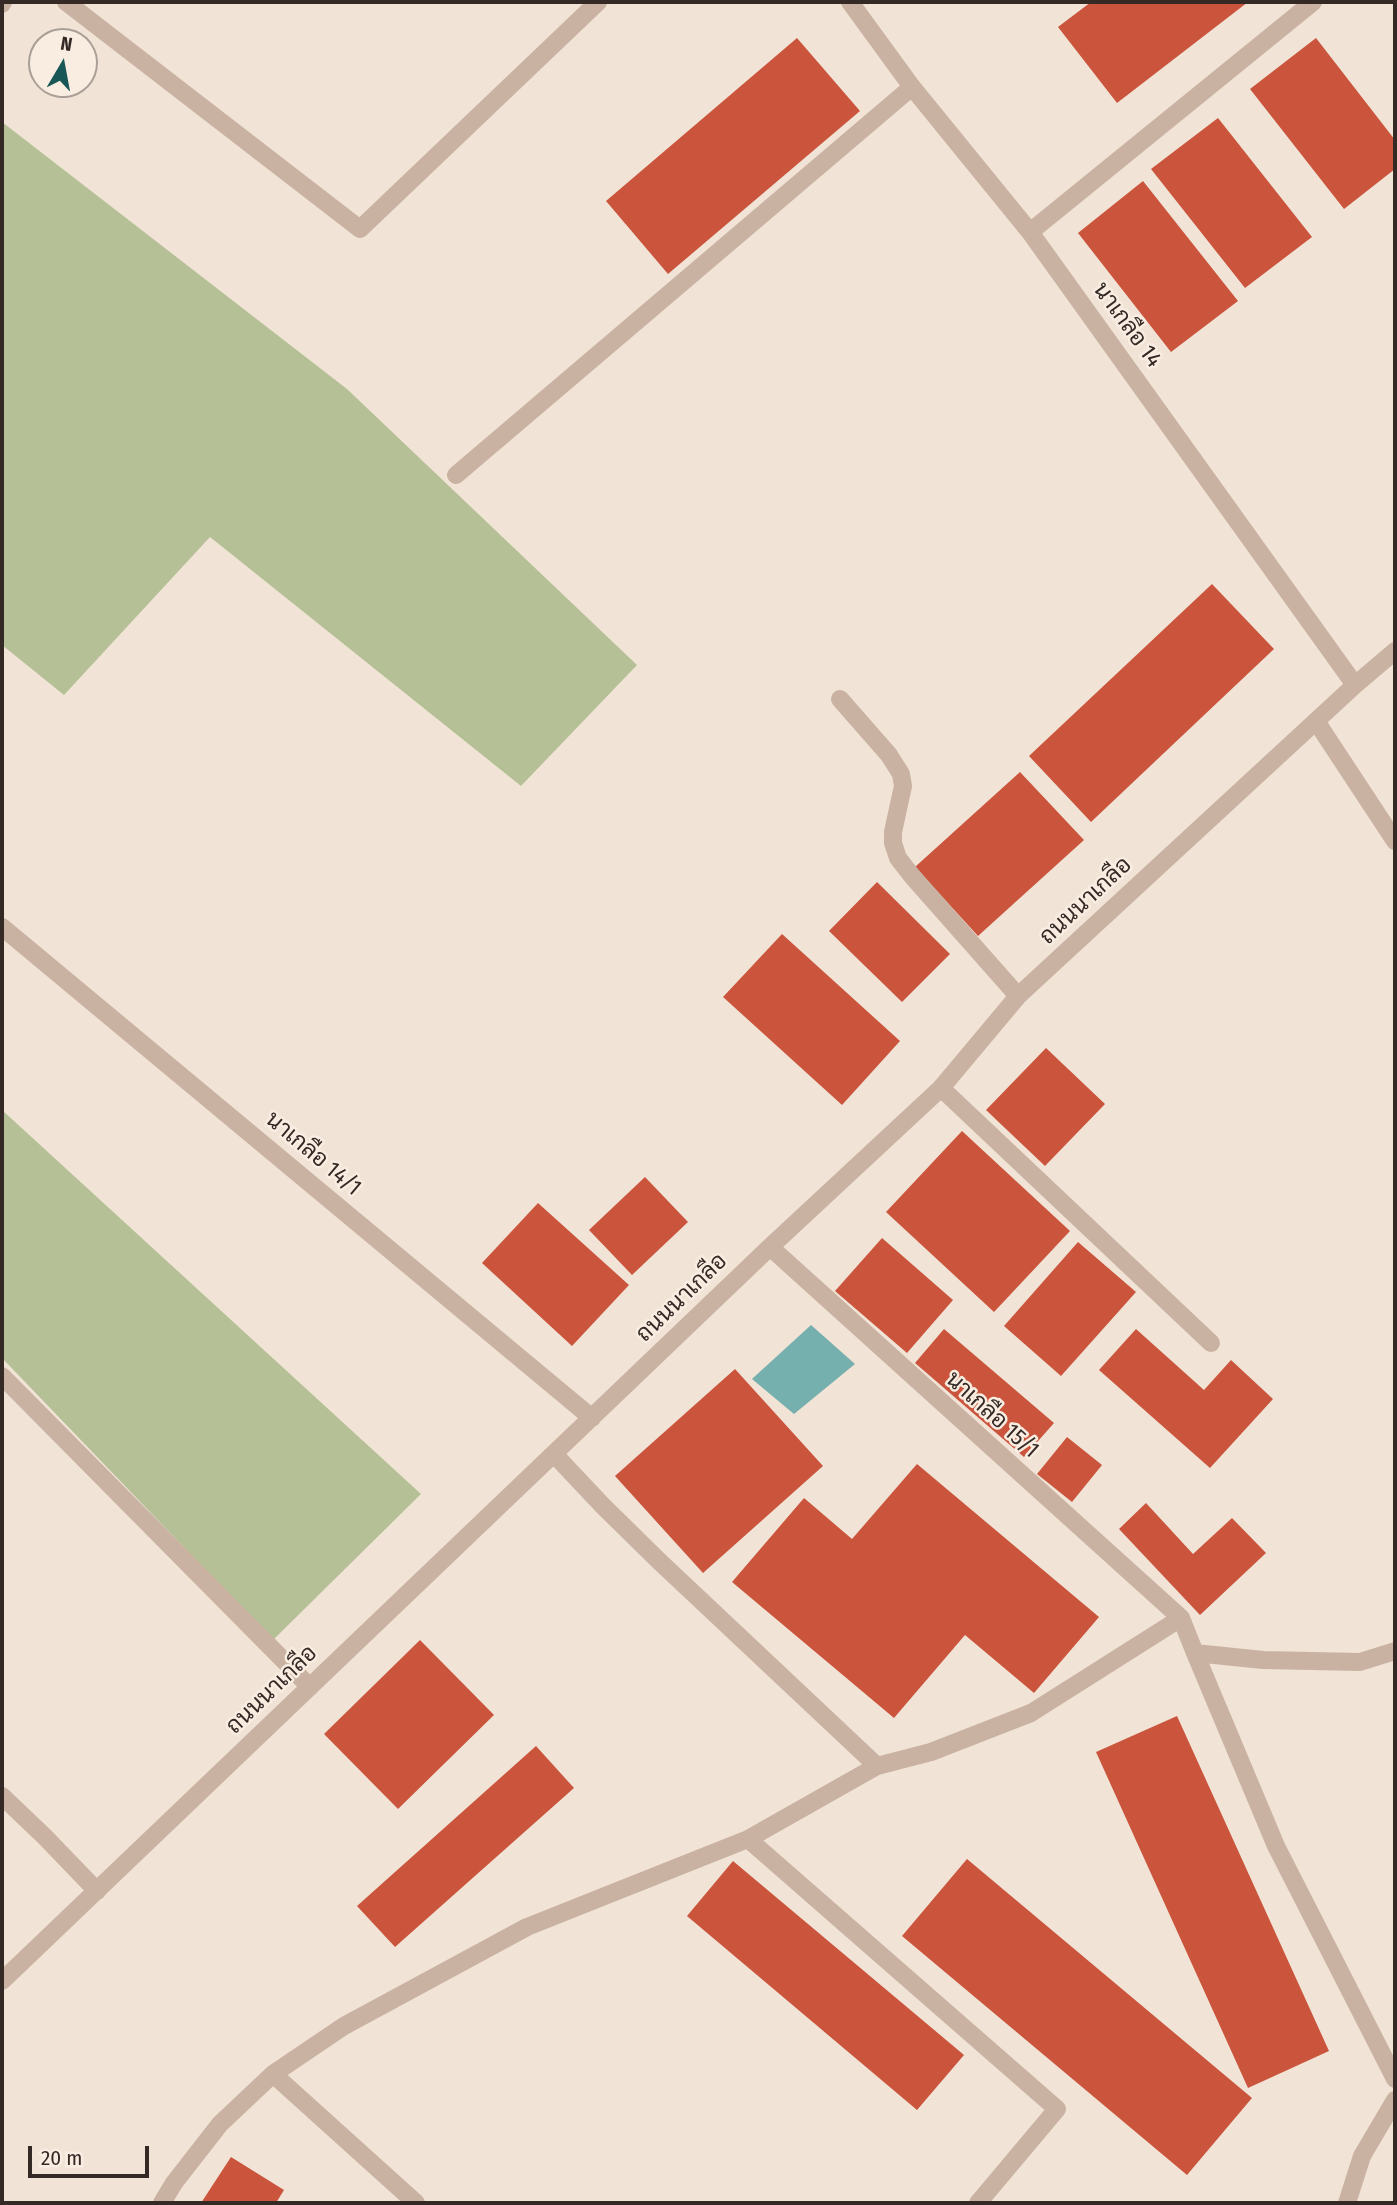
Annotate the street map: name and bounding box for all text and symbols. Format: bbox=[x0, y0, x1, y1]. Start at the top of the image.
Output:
north arrow bbox=[28, 28, 98, 98]
text: N bbox=[59, 31, 74, 56]
street label: นาเกลือ 14 bbox=[1087, 277, 1167, 373]
street label: ถนนนาเกลือ bbox=[1034, 851, 1138, 951]
street label: นาเกลือ 14/1 bbox=[260, 1106, 366, 1202]
street label: ถนนนาเกลือ bbox=[631, 1248, 733, 1348]
street label: นาเกลือ 15/1 bbox=[940, 1366, 1044, 1464]
street label: ถนนนาเกลือ bbox=[221, 1640, 323, 1740]
scale bar bbox=[32, 2132, 152, 2176]
text: 20 m bbox=[41, 2145, 82, 2171]

